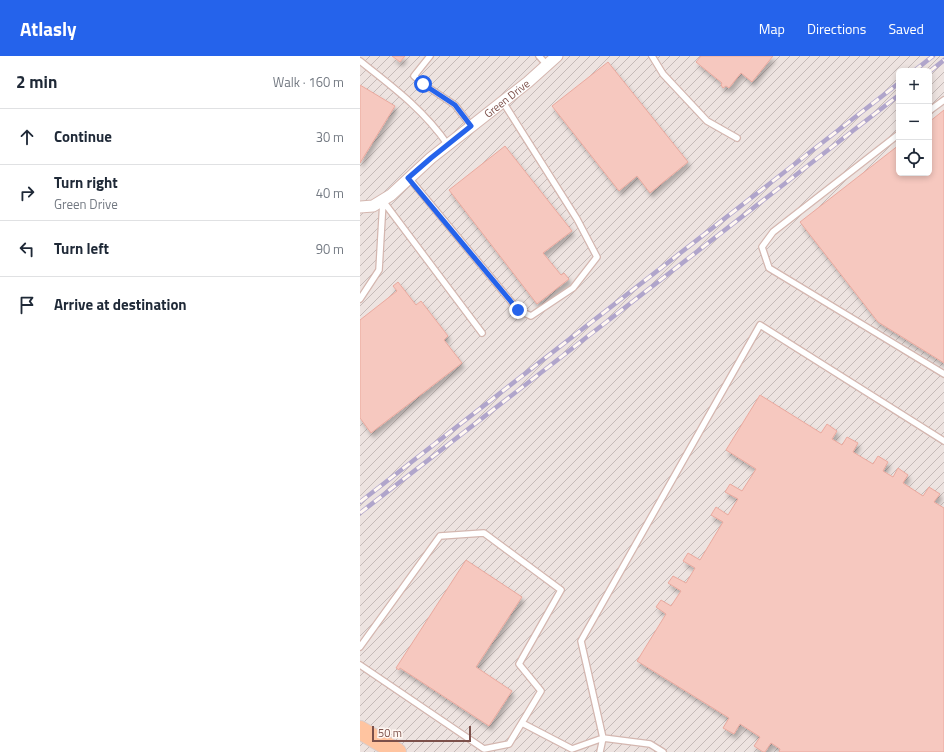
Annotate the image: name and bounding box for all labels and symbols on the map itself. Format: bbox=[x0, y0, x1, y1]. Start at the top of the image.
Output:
route start bbox=[414, 75, 432, 93]
street label: Green Drive bbox=[481, 75, 533, 122]
route end bbox=[509, 301, 527, 319]
scale bar bbox=[372, 724, 471, 743]

